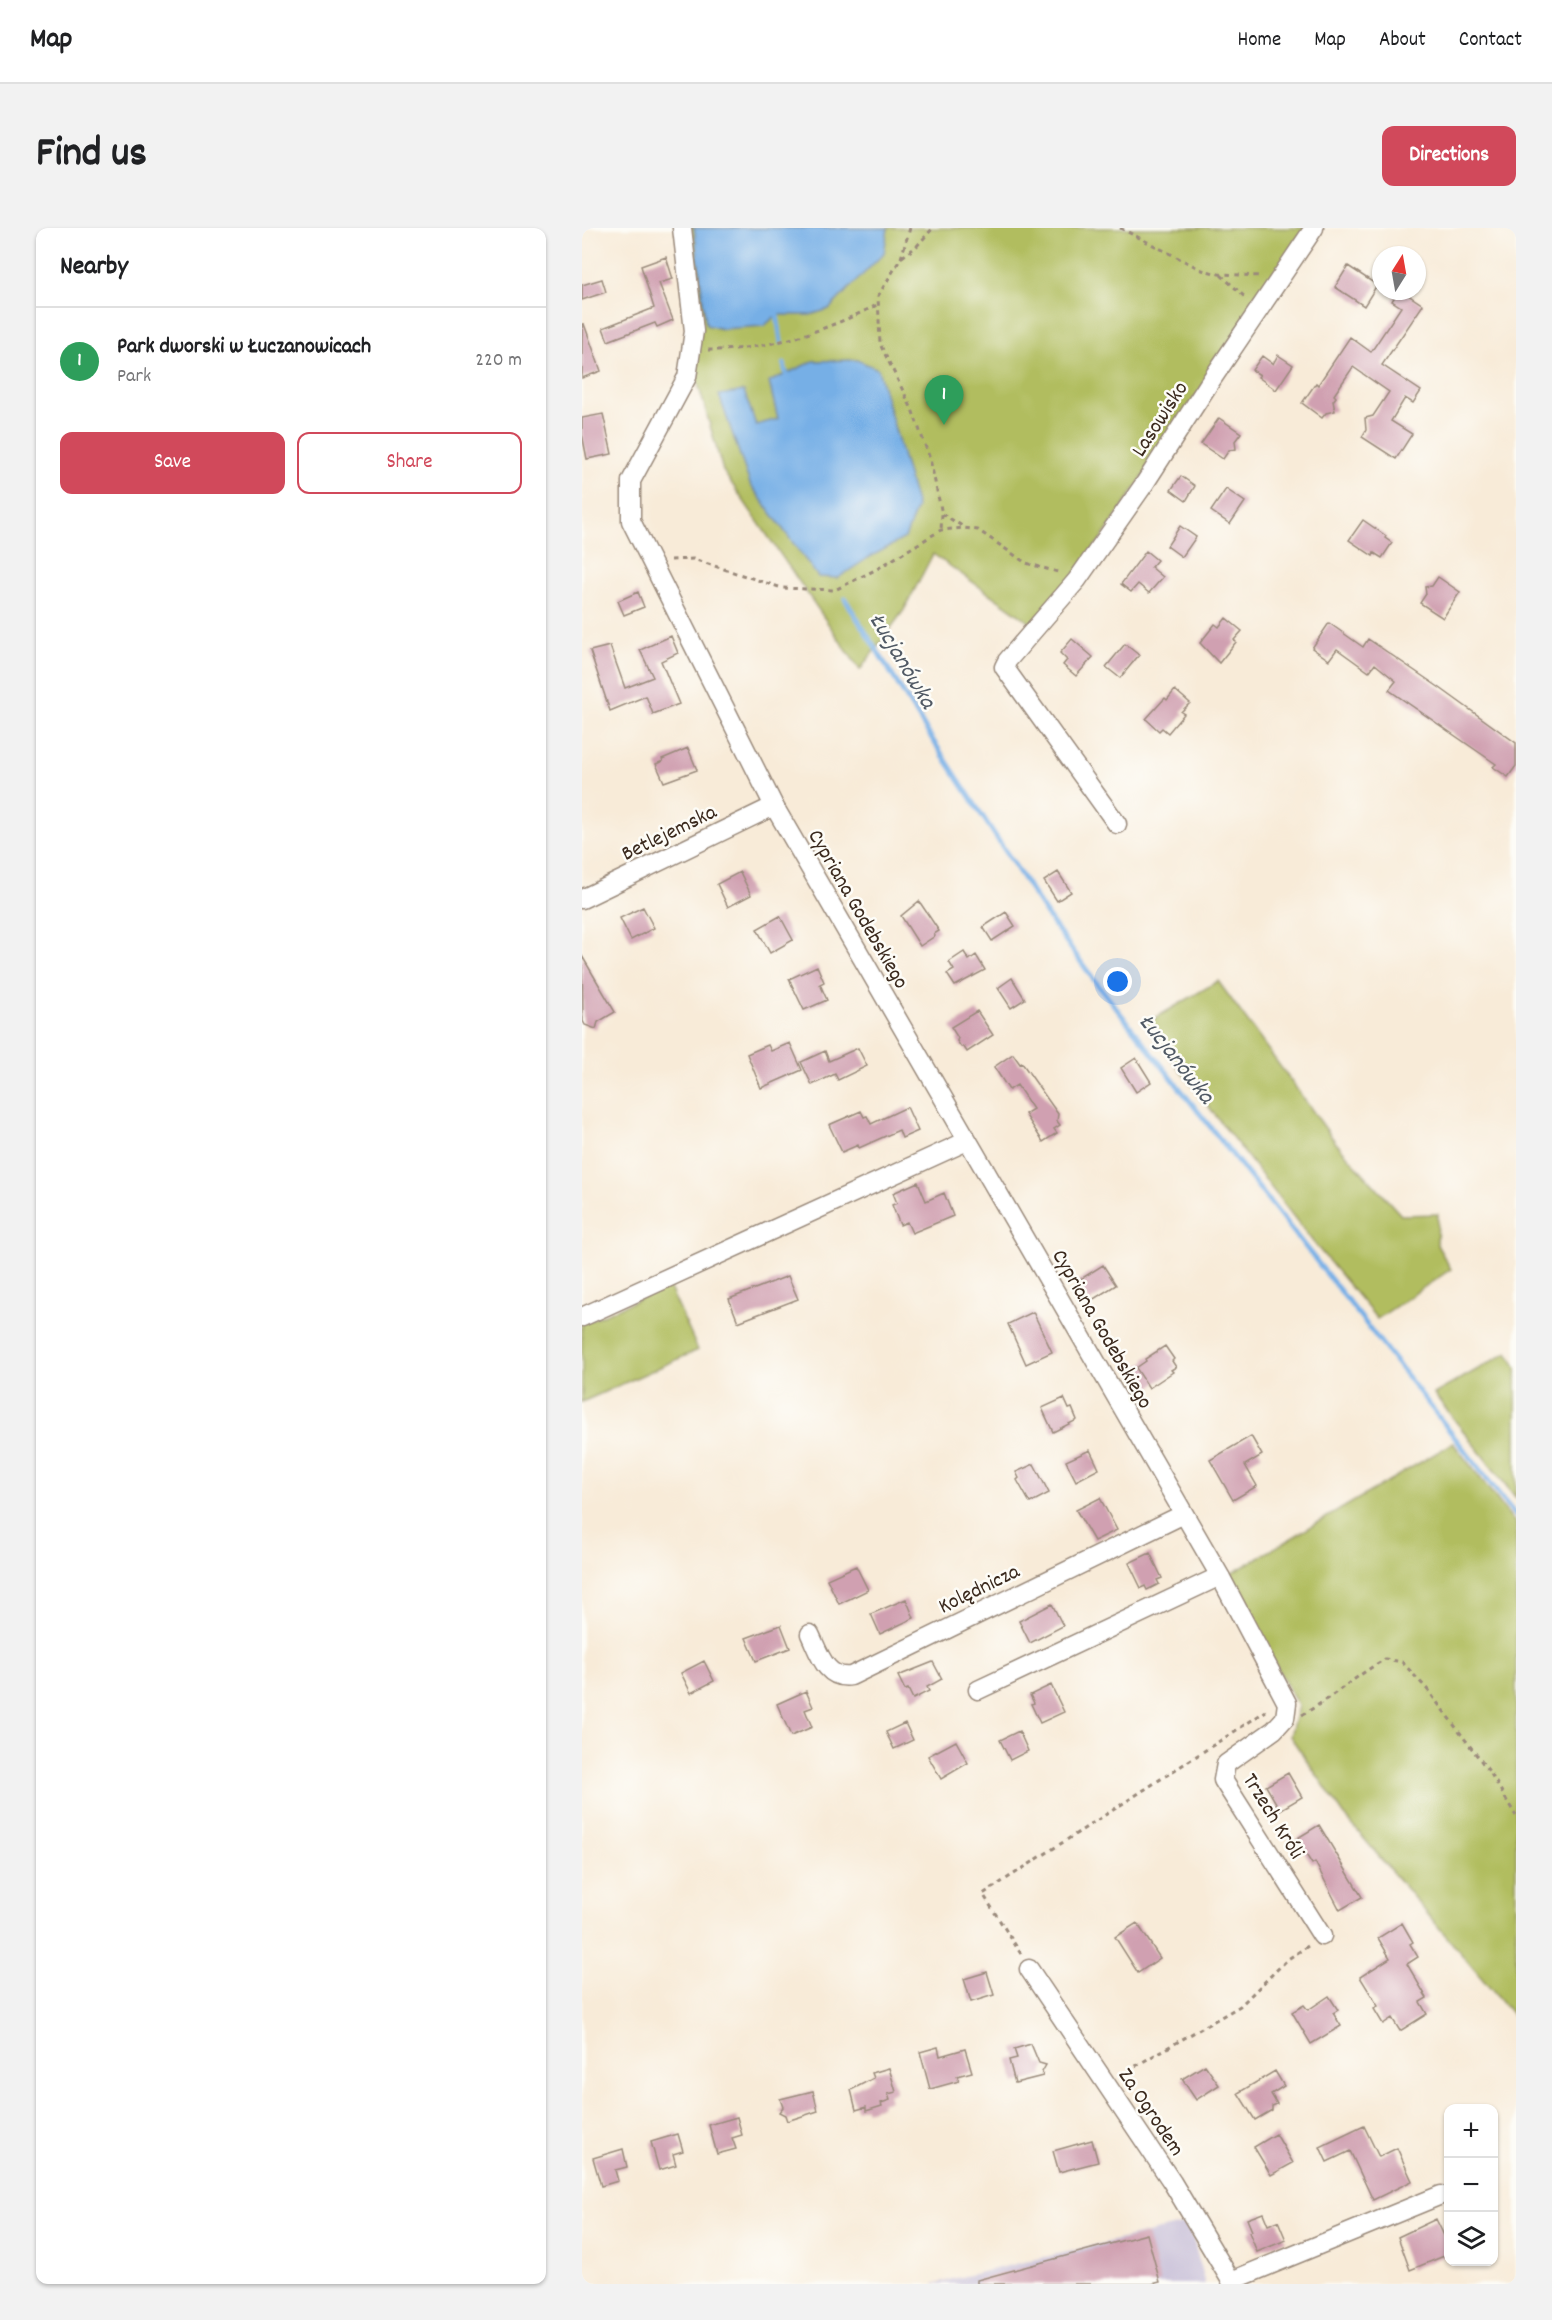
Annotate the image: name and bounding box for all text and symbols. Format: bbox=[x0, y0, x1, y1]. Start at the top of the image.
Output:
text: Map bbox=[30, 21, 72, 61]
text: Home bbox=[1237, 26, 1281, 56]
text: Map bbox=[1314, 26, 1346, 56]
text: About bbox=[1379, 26, 1426, 56]
text: Contact bbox=[1459, 26, 1522, 56]
text: Find us bbox=[36, 126, 147, 186]
button: Directions bbox=[1382, 126, 1516, 186]
north arrow bbox=[1372, 246, 1426, 300]
text: Nearby bbox=[60, 249, 128, 286]
text: Park dworski w Łuczanowicach bbox=[117, 332, 371, 363]
text: 1 bbox=[77, 347, 82, 375]
text: 220 m bbox=[475, 347, 522, 375]
text: Park bbox=[117, 363, 151, 391]
pin: 1 bbox=[924, 376, 964, 425]
street label: Lasowisko bbox=[1125, 376, 1197, 464]
button: Save bbox=[60, 432, 285, 494]
button: Share bbox=[297, 432, 522, 494]
water label: Łucjanówka bbox=[860, 607, 944, 717]
street label: Betlejemska bbox=[617, 797, 723, 871]
street label: Cypriana Godebskiego bbox=[799, 824, 915, 995]
your location bbox=[1103, 967, 1132, 996]
water label: Łucjanówka bbox=[1130, 1008, 1223, 1113]
street label: Cypriana Godebskiego bbox=[1043, 1244, 1159, 1415]
street label: Kolędnicza bbox=[934, 1557, 1026, 1623]
street label: Trzech Króli bbox=[1233, 1768, 1311, 1866]
street label: Za Ogrodem bbox=[1109, 2063, 1191, 2163]
map controls bbox=[1444, 2104, 1498, 2266]
button: + bbox=[1444, 2104, 1498, 2158]
button: − bbox=[1444, 2158, 1498, 2212]
button: layers bbox=[1444, 2212, 1498, 2266]

